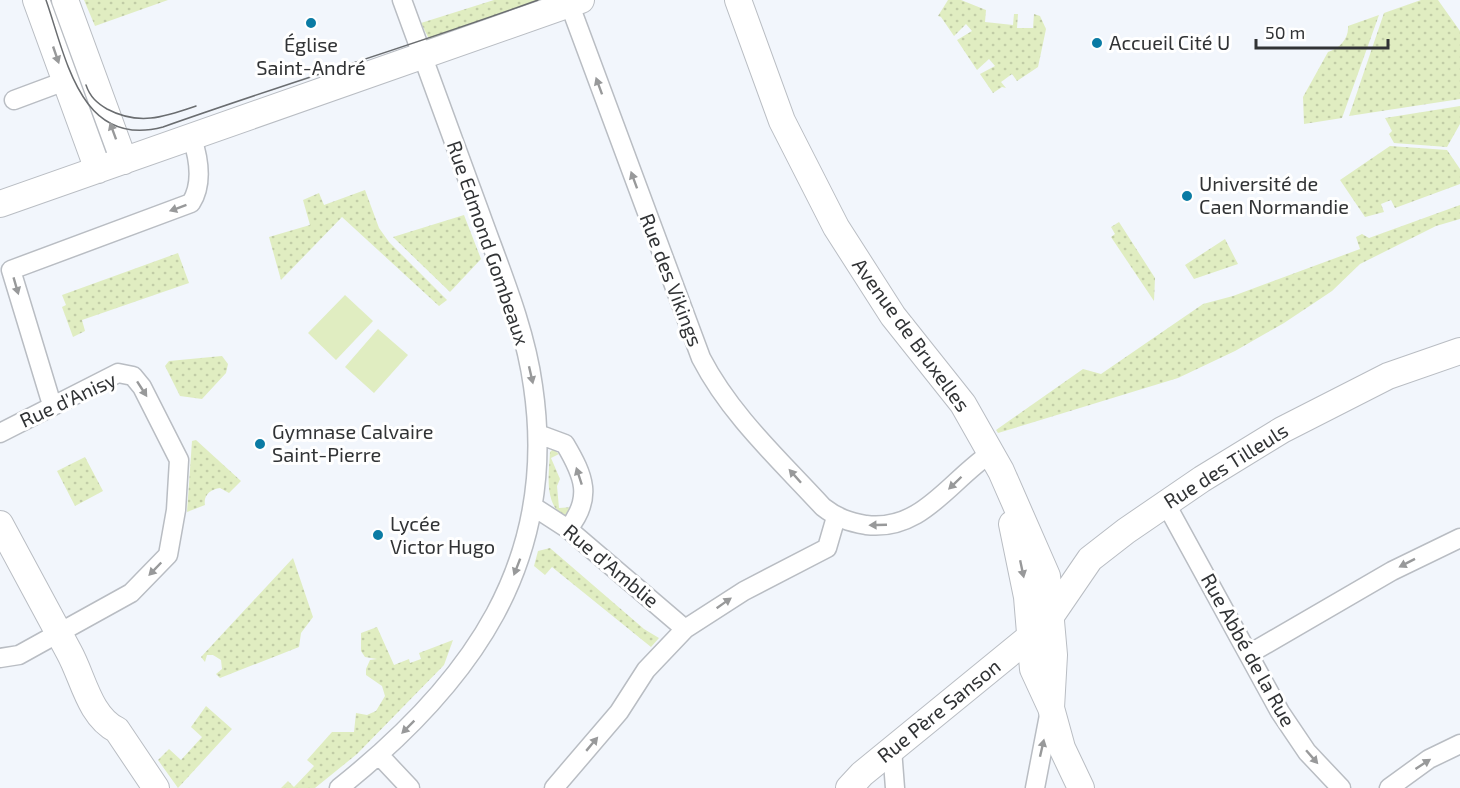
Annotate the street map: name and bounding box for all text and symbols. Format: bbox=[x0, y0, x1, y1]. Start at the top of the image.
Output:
scale bar bbox=[1256, 12, 1388, 50]
marker: Église Saint-André bbox=[304, 16, 318, 30]
text: 50 m bbox=[1265, 21, 1305, 43]
place label: Accueil Cité U bbox=[1109, 30, 1230, 54]
place label: Église Saint-André bbox=[256, 32, 366, 79]
marker: Accueil Cité U bbox=[1090, 36, 1104, 50]
one-way arrow bbox=[52, 46, 62, 64]
one-way arrow bbox=[594, 77, 604, 95]
one-way arrow bbox=[108, 122, 117, 140]
street label: Rue Edmond Gombeaux bbox=[443, 137, 535, 348]
one-way arrow bbox=[628, 171, 638, 189]
place label: Université de Caen Normandie bbox=[1199, 171, 1349, 218]
marker: Université de Caen Normandie bbox=[1180, 189, 1194, 203]
one-way arrow bbox=[169, 204, 187, 213]
street label: Rue des Vikings bbox=[636, 210, 708, 350]
street label: Avenue de Bruxelles bbox=[848, 253, 976, 416]
one-way arrow bbox=[12, 277, 21, 295]
street label: Rue d'Anisy bbox=[16, 366, 120, 432]
one-way arrow bbox=[527, 366, 536, 385]
one-way arrow bbox=[137, 381, 148, 398]
street label: Rue des Tilleuls bbox=[1159, 417, 1292, 513]
place label: Gymnase Calvaire Saint-Pierre bbox=[272, 419, 433, 466]
marker: Gymnase Calvaire Saint-Pierre bbox=[253, 437, 267, 451]
one-way arrow bbox=[574, 467, 583, 485]
one-way arrow bbox=[789, 469, 802, 484]
one-way arrow bbox=[949, 476, 963, 490]
place label: Lycée Victor Hugo bbox=[390, 511, 495, 558]
street label: Rue d'Amblie bbox=[559, 518, 664, 612]
one-way arrow bbox=[869, 520, 888, 529]
marker: Lycée Victor Hugo bbox=[371, 528, 385, 542]
one-way arrow bbox=[511, 558, 521, 576]
one-way arrow bbox=[1399, 558, 1416, 568]
one-way arrow bbox=[1018, 560, 1027, 579]
one-way arrow bbox=[148, 562, 162, 576]
street label: Rue Abbé de la Rue bbox=[1197, 569, 1301, 730]
one-way arrow bbox=[715, 597, 731, 609]
street label: Rue Père Sanson bbox=[872, 653, 1005, 767]
one-way arrow bbox=[401, 720, 415, 734]
one-way arrow bbox=[585, 737, 598, 752]
one-way arrow bbox=[1037, 738, 1047, 757]
one-way arrow bbox=[1305, 749, 1318, 764]
one-way arrow bbox=[1415, 758, 1431, 769]

